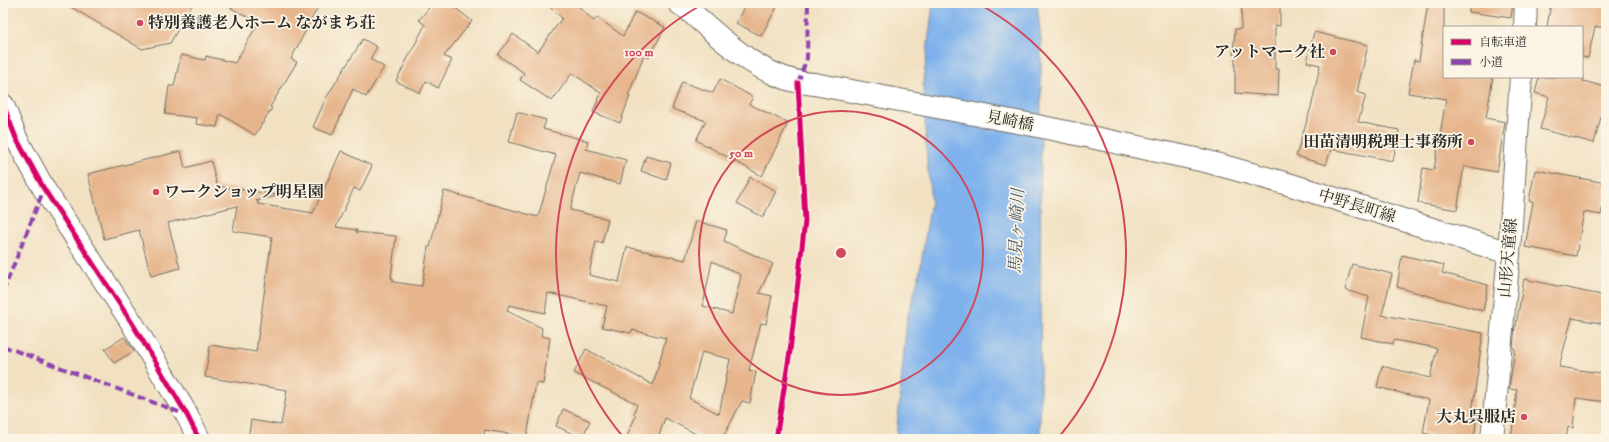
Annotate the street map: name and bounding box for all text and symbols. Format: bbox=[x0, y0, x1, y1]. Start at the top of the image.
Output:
place label: 特別養護老人ホーム ながまち荘 bbox=[148, 13, 375, 33]
marker: 特別養護老人ホーム ながまち荘 bbox=[135, 18, 145, 28]
legend bbox=[1443, 26, 1583, 78]
text: 自転車道 bbox=[1479, 35, 1527, 50]
place label: アットマーク社 bbox=[1214, 42, 1325, 62]
text: 100 m bbox=[625, 45, 653, 60]
marker: アットマーク社 bbox=[1328, 47, 1338, 57]
text: 小道 bbox=[1479, 55, 1503, 70]
street label: 見崎橋 bbox=[985, 107, 1035, 135]
place label: 田苗清明税理士事務所 bbox=[1303, 132, 1463, 152]
marker: 田苗清明税理士事務所 bbox=[1466, 137, 1476, 147]
text: 50 m bbox=[728, 146, 753, 161]
place label: ワークショップ明星園 bbox=[164, 182, 324, 202]
street label: 中野長町線 bbox=[1316, 185, 1398, 227]
water label: 馬見ヶ崎川 bbox=[1005, 186, 1030, 274]
marker: ワークショップ明星園 bbox=[151, 187, 161, 197]
street label: 山形天童線 bbox=[1495, 217, 1521, 299]
centre of rings bbox=[834, 246, 848, 260]
place label: 大丸呉服店 bbox=[1436, 407, 1516, 427]
marker: 大丸呉服店 bbox=[1519, 412, 1529, 422]

